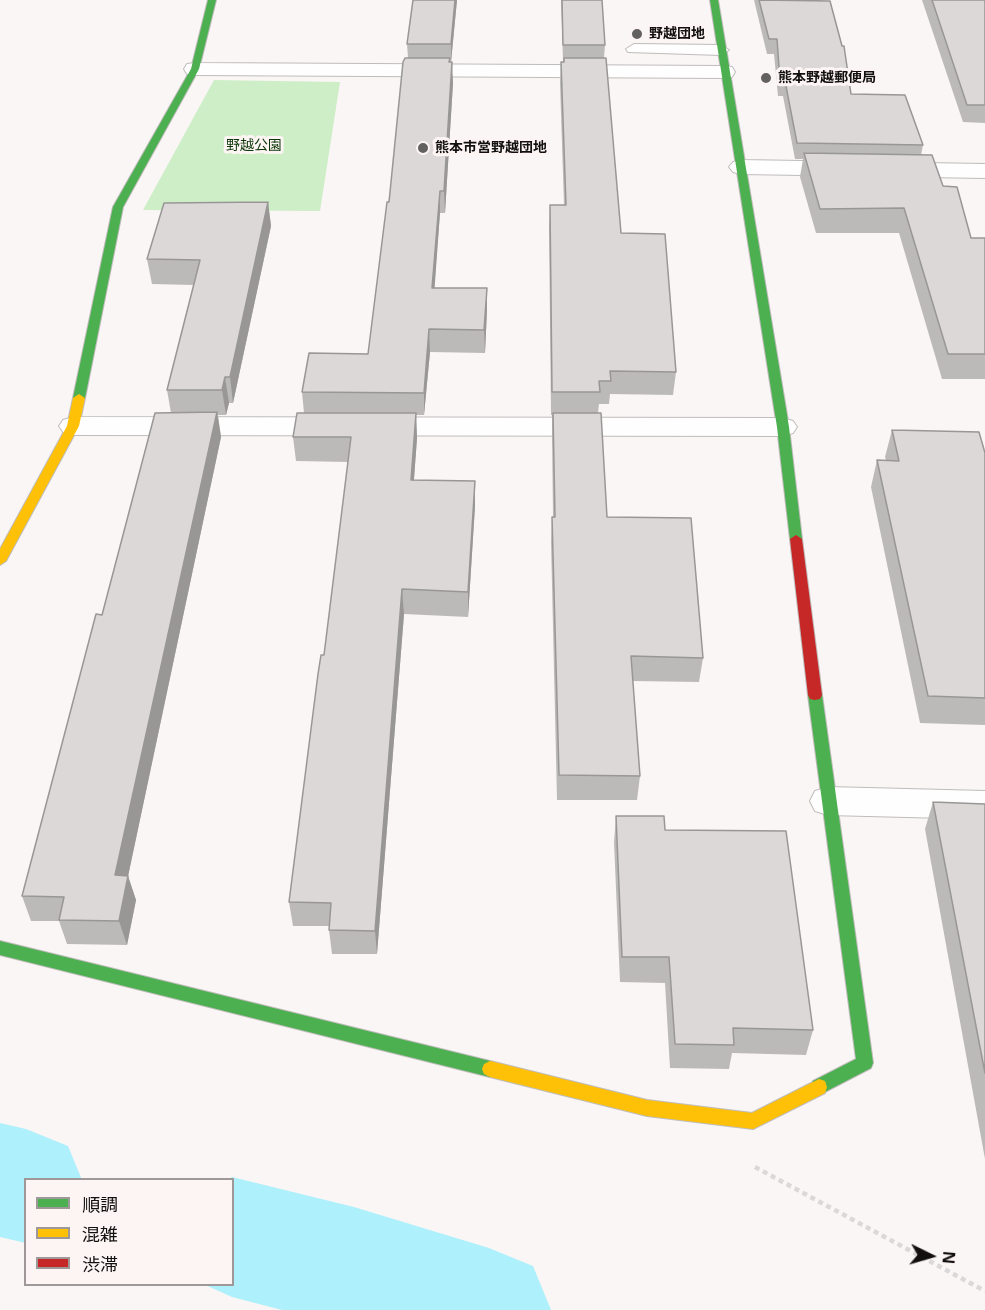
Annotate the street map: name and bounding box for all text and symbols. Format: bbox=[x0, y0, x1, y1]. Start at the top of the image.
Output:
place label: 野越団地 bbox=[649, 26, 705, 42]
marker: 野越団地 bbox=[630, 27, 644, 41]
place label: 熊本野越郵便局 bbox=[778, 70, 876, 86]
marker: 熊本野越郵便局 bbox=[759, 71, 773, 85]
park label: 野越公園 bbox=[226, 138, 282, 154]
place label: 熊本市営野越団地 bbox=[435, 140, 547, 156]
marker: 熊本市営野越団地 bbox=[416, 141, 430, 155]
legend bbox=[24, 1178, 234, 1286]
text: 順調 bbox=[82, 1192, 118, 1216]
text: 混雑 bbox=[82, 1222, 118, 1246]
north arrow bbox=[901, 1226, 961, 1286]
text: N bbox=[937, 1250, 960, 1265]
text: 渋滞 bbox=[82, 1252, 118, 1276]

